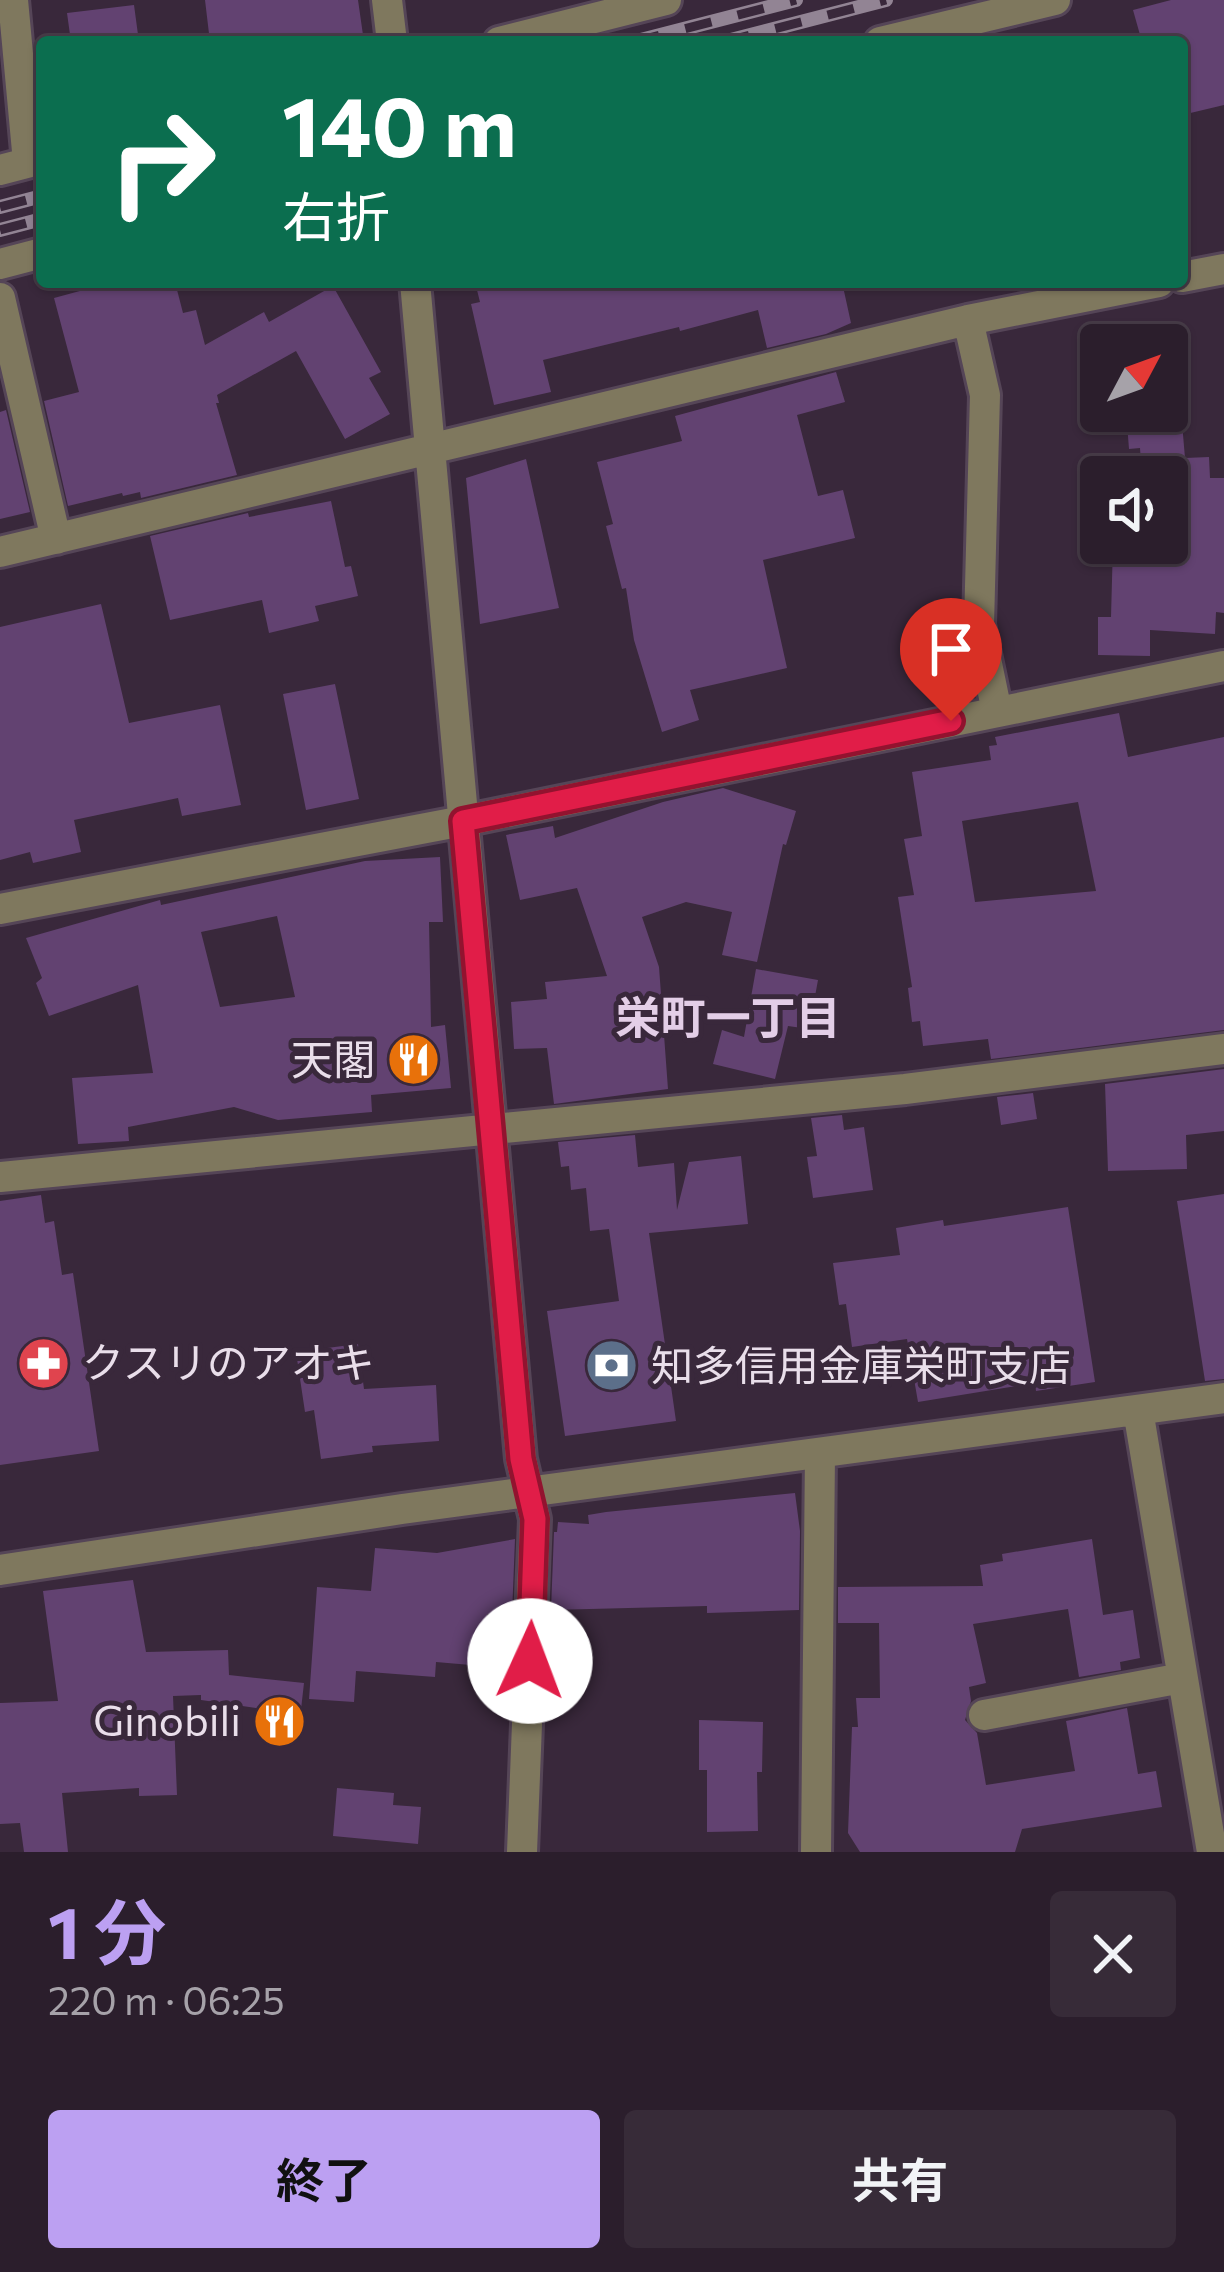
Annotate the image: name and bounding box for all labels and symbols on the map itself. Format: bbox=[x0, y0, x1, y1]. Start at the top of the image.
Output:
north arrow bbox=[1080, 324, 1188, 432]
pin bbox=[900, 598, 1002, 721]
district label: 栄町一丁目 bbox=[615, 988, 841, 1043]
place label: 天閣 bbox=[291, 1032, 375, 1084]
restaurant icon: 天閣 bbox=[386, 1032, 442, 1088]
pharmacy icon: クスリのアオキ bbox=[15, 1335, 71, 1391]
place label: クスリのアオキ bbox=[82, 1335, 375, 1387]
bank icon: 知多信用金庫栄町支店 bbox=[584, 1338, 640, 1394]
place label: 知多信用金庫栄町支店 bbox=[651, 1338, 1071, 1390]
position arrow bbox=[467, 1598, 593, 1724]
place label: Ginobili bbox=[93, 1693, 241, 1745]
restaurant icon: Ginobili bbox=[252, 1693, 308, 1749]

